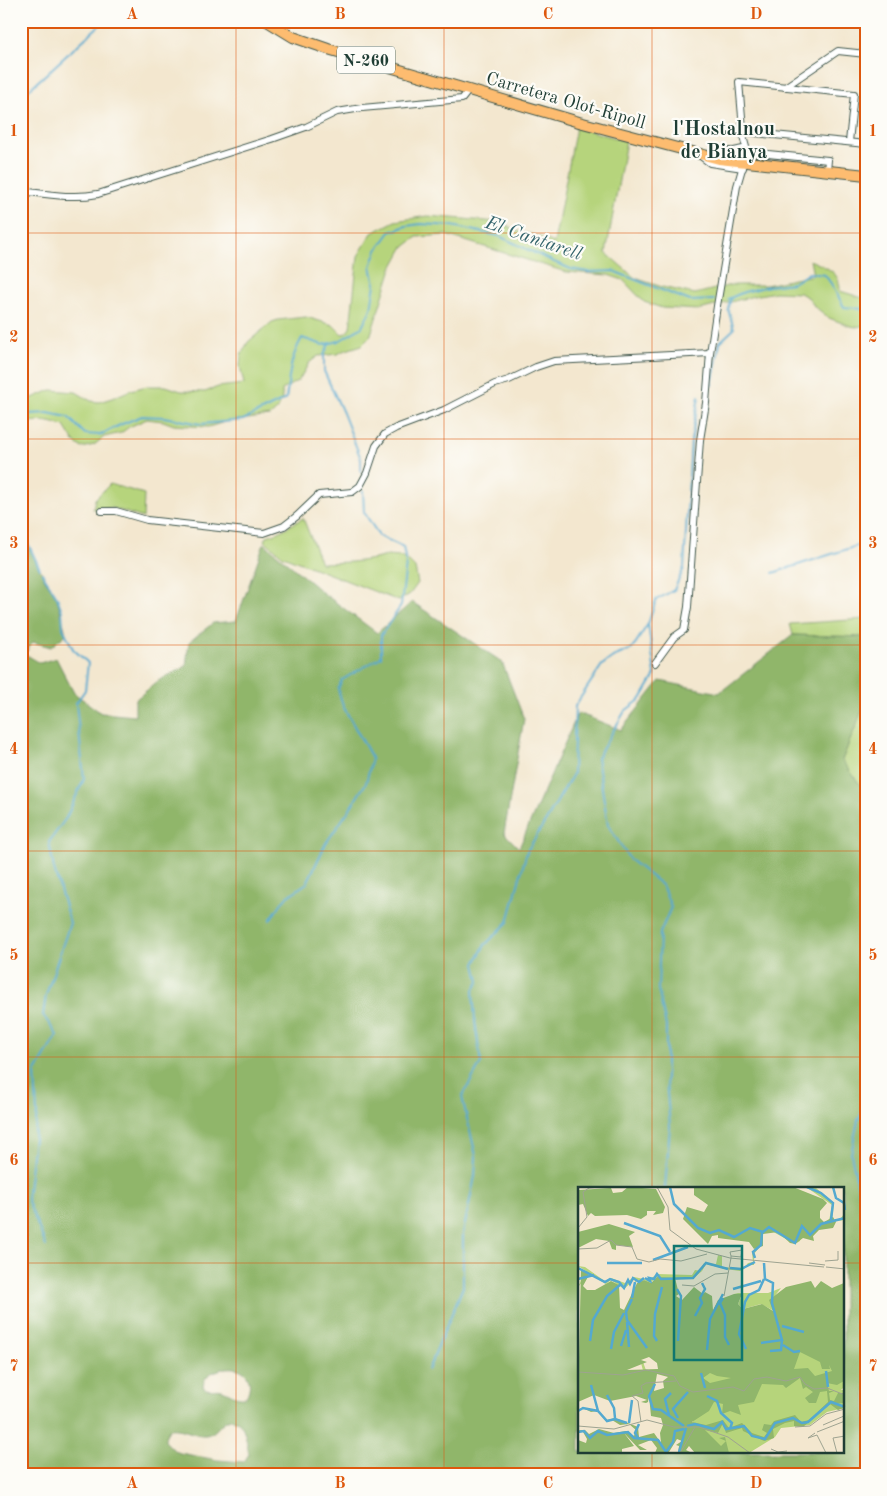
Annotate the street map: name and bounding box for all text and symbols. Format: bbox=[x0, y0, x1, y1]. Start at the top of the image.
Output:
text: A bbox=[126, 7, 138, 23]
text: B bbox=[334, 7, 346, 23]
text: C bbox=[543, 7, 553, 23]
text: D bbox=[750, 7, 762, 23]
road number: N-260 bbox=[337, 46, 395, 74]
street label: Carretera Olot-Ripoll bbox=[484, 70, 648, 132]
district label: l'Hostalnou de Bianya bbox=[673, 120, 775, 163]
text: 1 bbox=[9, 124, 19, 140]
text: 1 bbox=[868, 124, 878, 140]
water label: El Cantarell bbox=[481, 214, 585, 265]
text: 2 bbox=[9, 330, 19, 346]
text: 2 bbox=[868, 330, 878, 346]
text: 3 bbox=[9, 536, 19, 552]
text: 3 bbox=[868, 536, 878, 552]
text: 4 bbox=[9, 742, 19, 758]
text: 4 bbox=[868, 742, 878, 758]
text: 5 bbox=[9, 948, 19, 964]
text: 5 bbox=[868, 948, 878, 964]
text: 6 bbox=[9, 1153, 19, 1169]
text: 6 bbox=[868, 1153, 878, 1169]
inset map bbox=[578, 1187, 844, 1454]
text: 7 bbox=[9, 1359, 19, 1375]
text: 7 bbox=[868, 1359, 878, 1375]
text: A bbox=[126, 1476, 138, 1492]
text: B bbox=[334, 1476, 346, 1492]
text: C bbox=[543, 1476, 553, 1492]
text: D bbox=[750, 1476, 762, 1492]

